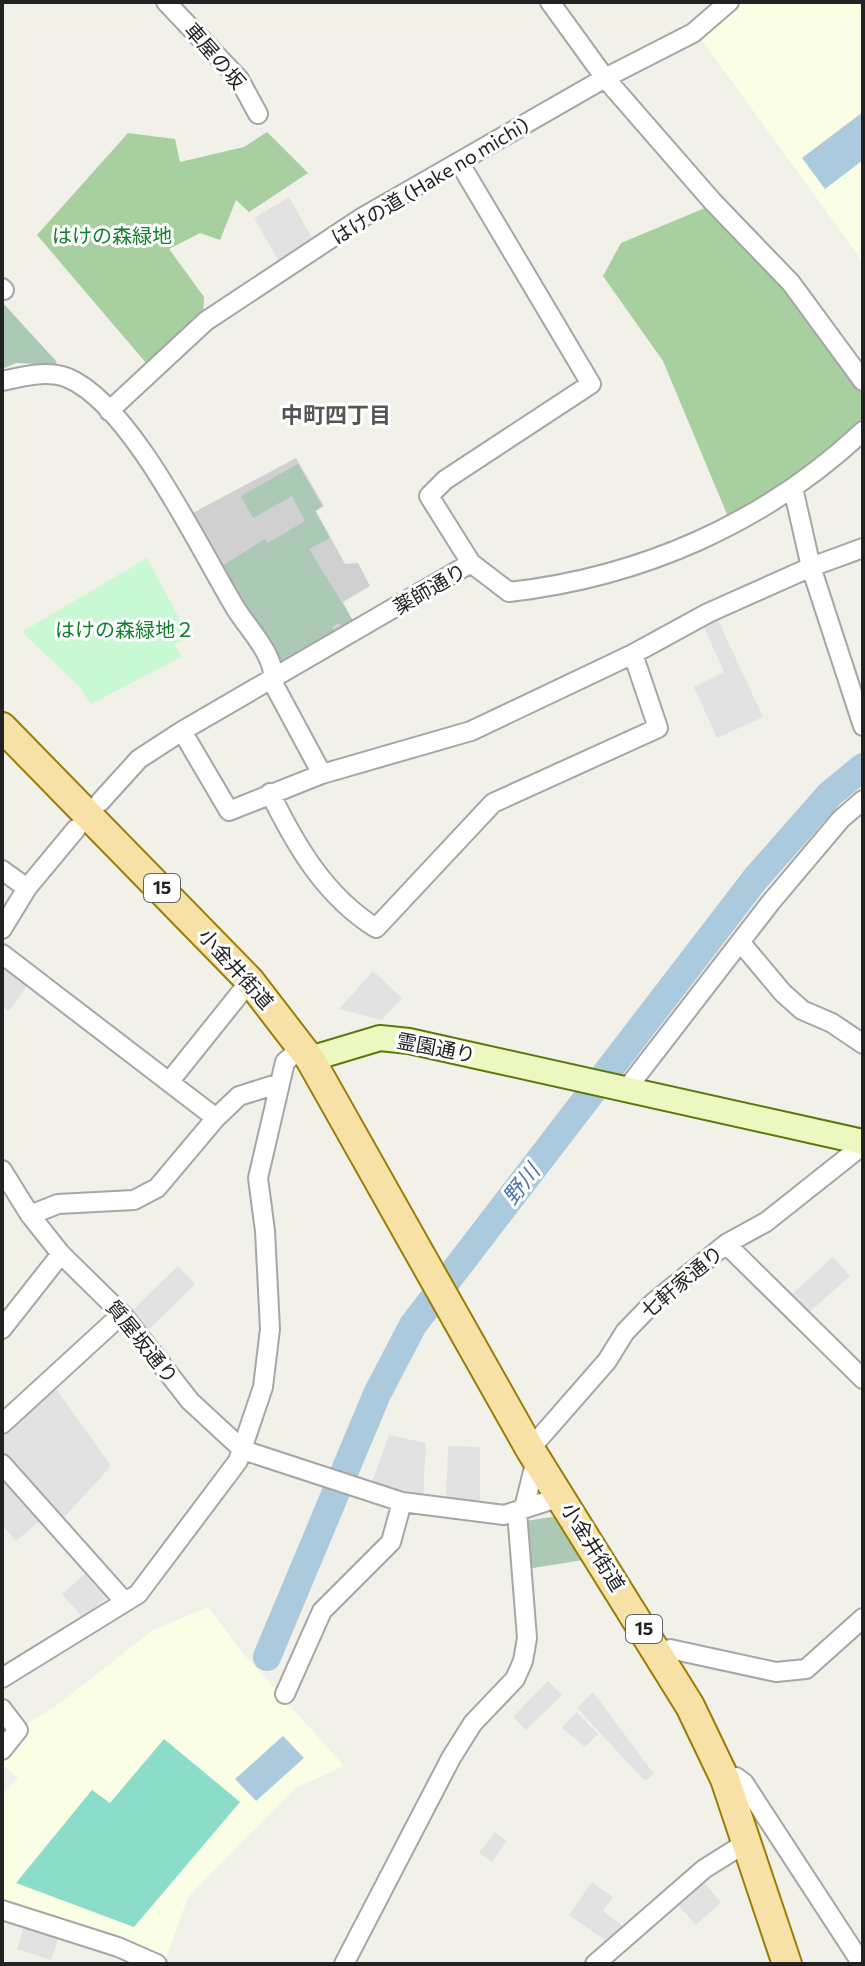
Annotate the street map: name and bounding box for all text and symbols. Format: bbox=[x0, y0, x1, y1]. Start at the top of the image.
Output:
street label: 車屋の坂 bbox=[180, 17, 251, 93]
street label: はけの道 (Hake no michi) bbox=[327, 112, 532, 249]
park label: はけの森緑地 bbox=[52, 223, 172, 247]
district label: 中町四丁目 bbox=[281, 401, 391, 428]
street label: 薬師通り bbox=[389, 558, 470, 619]
park label: はけの森緑地２ bbox=[55, 617, 195, 641]
road number: 15 bbox=[144, 874, 180, 902]
street label: 小金井街道 bbox=[194, 923, 279, 1014]
street label: 霊園通り bbox=[395, 1028, 478, 1066]
water label: 野川 bbox=[496, 1156, 546, 1209]
street label: 七軒家通り bbox=[635, 1240, 727, 1323]
street label: 質屋坂通り bbox=[102, 1295, 184, 1388]
street label: 小金井街道 bbox=[557, 1498, 631, 1595]
road number: 15 bbox=[626, 1615, 662, 1643]

